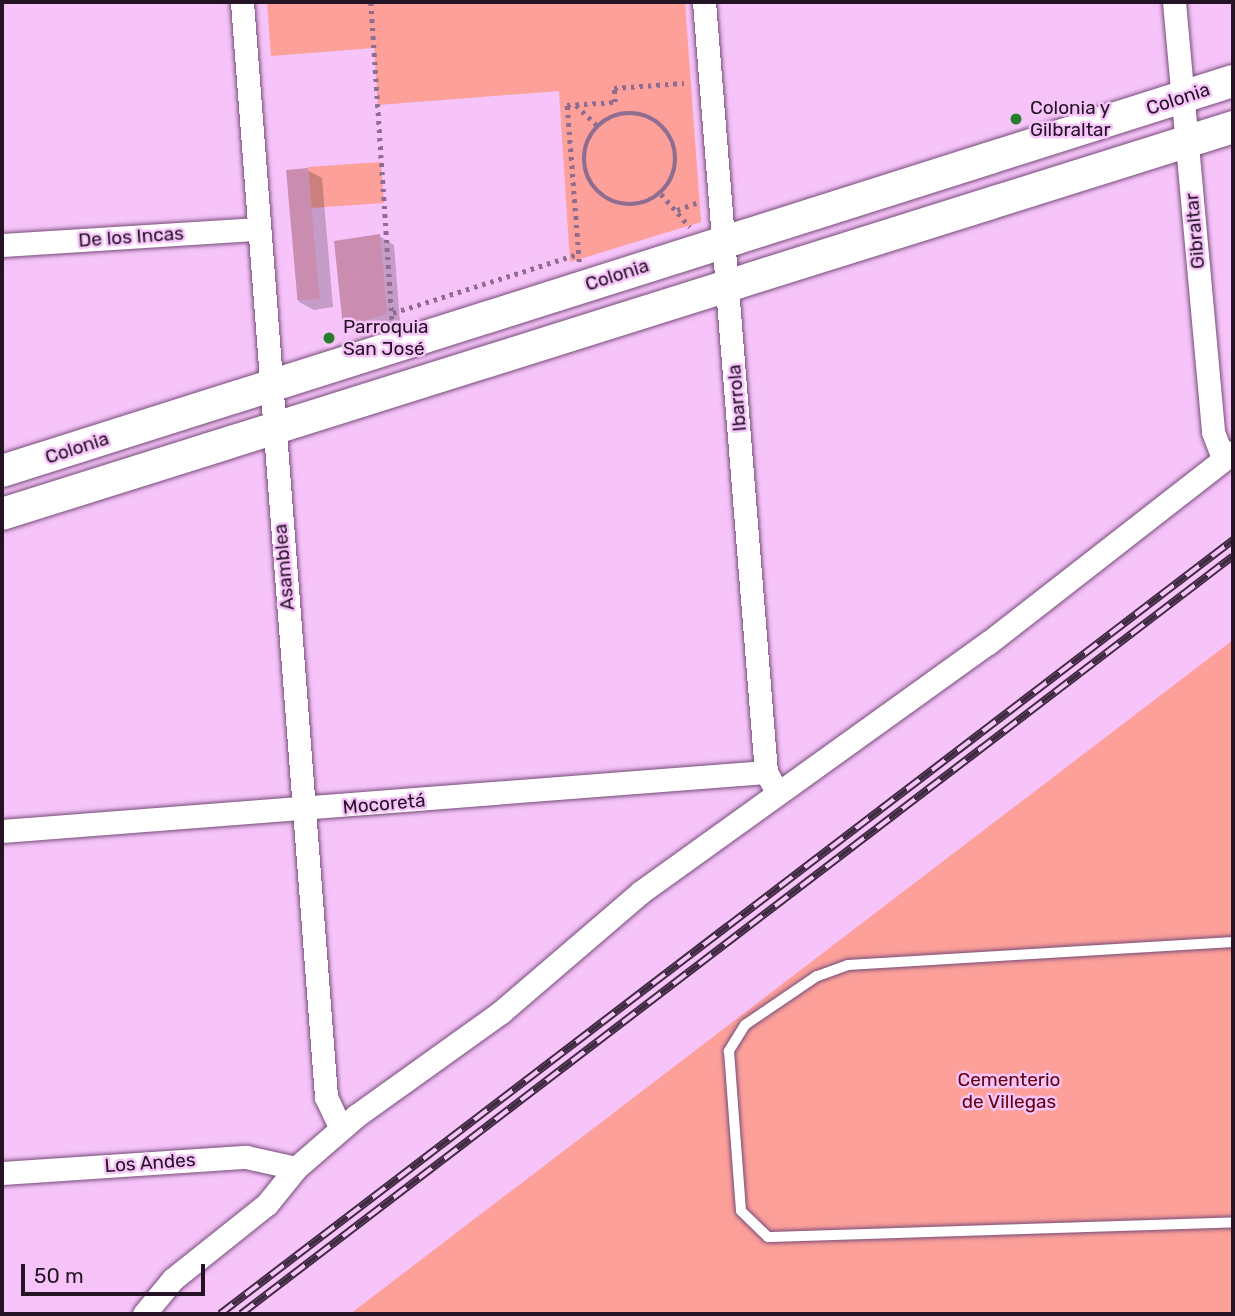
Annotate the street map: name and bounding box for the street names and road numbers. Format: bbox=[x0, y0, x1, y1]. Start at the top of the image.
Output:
street label: Colonia bbox=[1143, 78, 1213, 120]
street label: Gibraltar bbox=[1180, 192, 1210, 270]
street label: De los Incas bbox=[78, 222, 184, 252]
street label: Colonia bbox=[582, 254, 652, 296]
street label: Ibarrola bbox=[723, 364, 751, 432]
street label: Colonia bbox=[42, 427, 112, 469]
street label: Asamblea bbox=[269, 523, 299, 611]
street label: Mocoretá bbox=[342, 789, 426, 819]
street label: Los Andes bbox=[104, 1148, 196, 1178]

